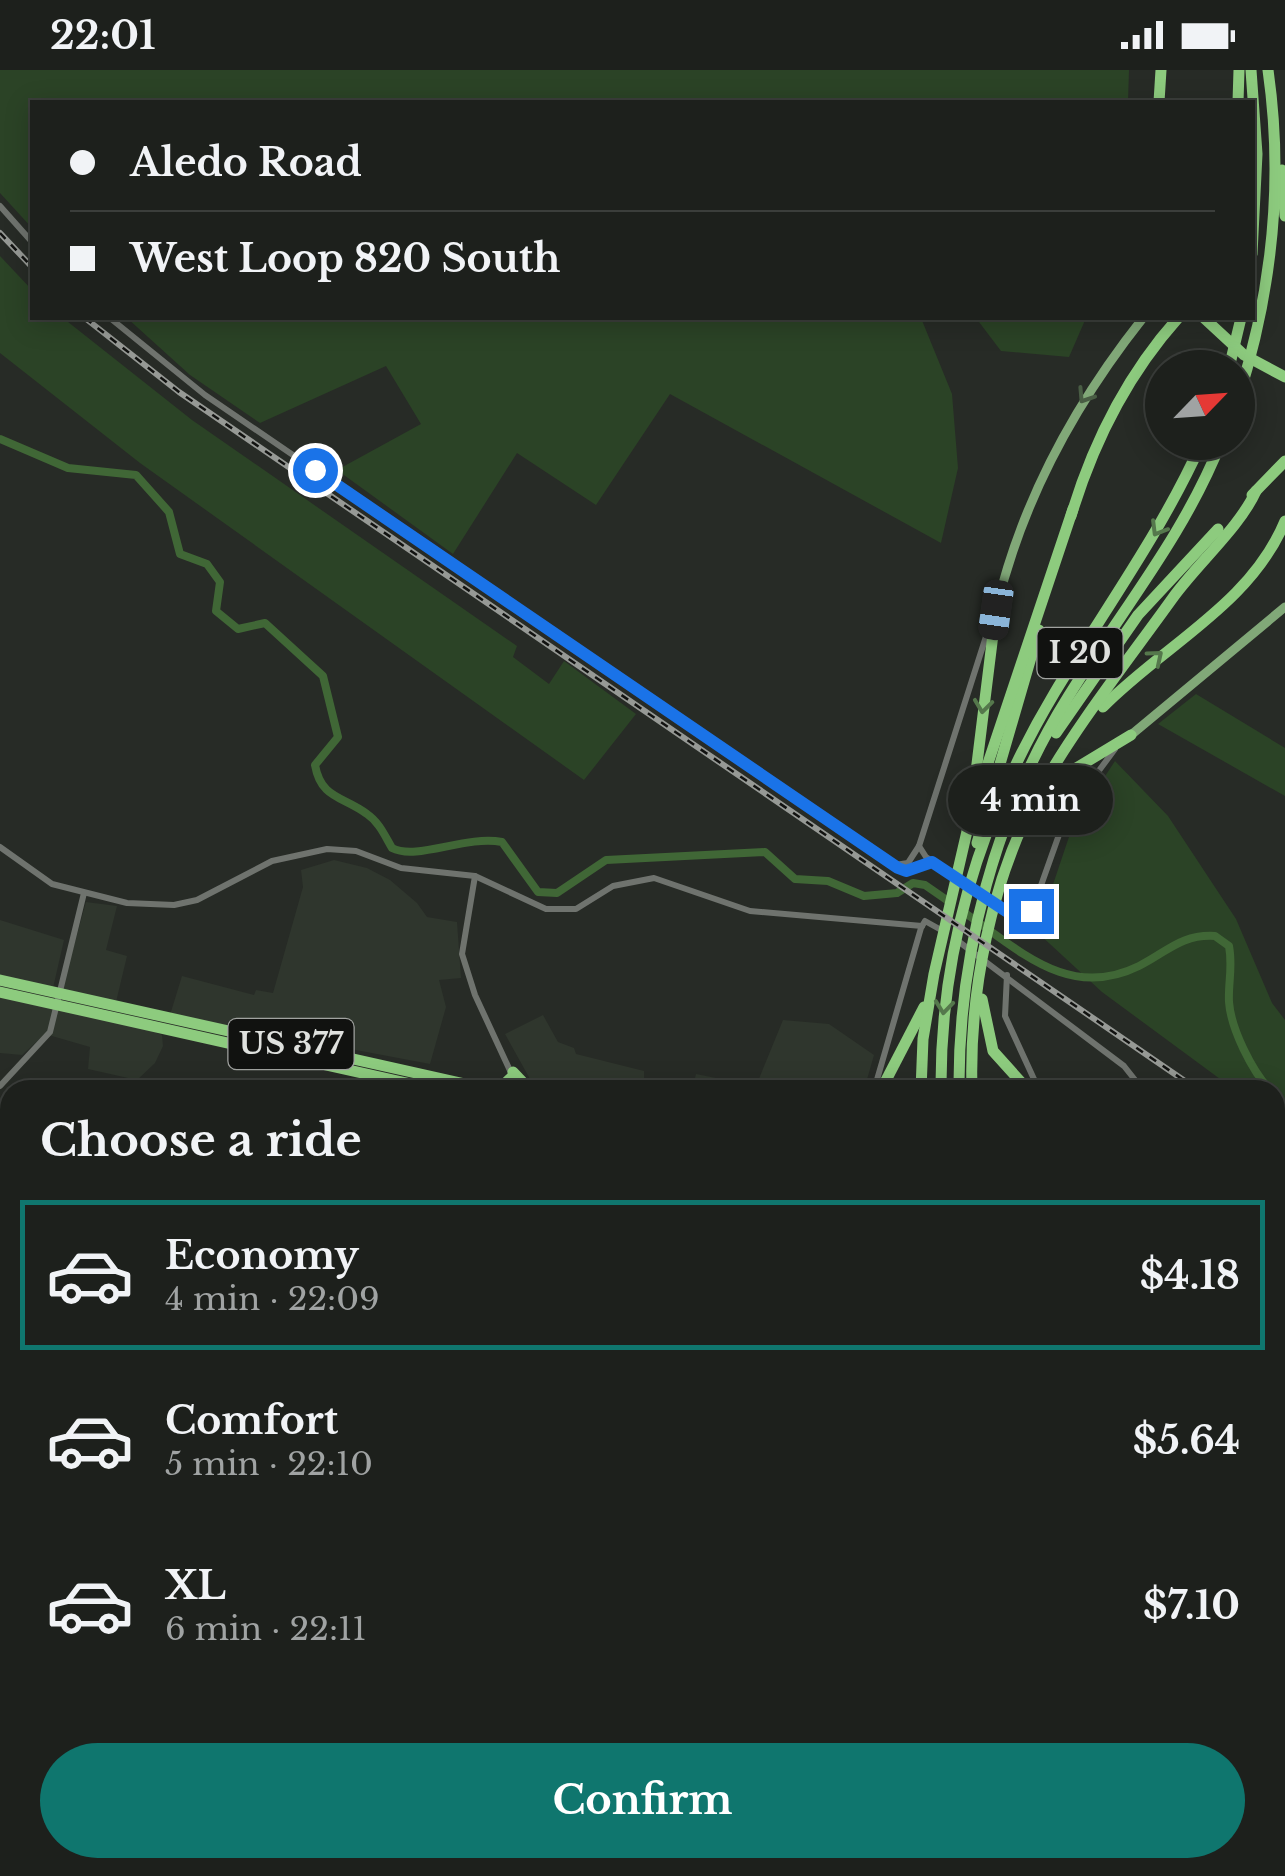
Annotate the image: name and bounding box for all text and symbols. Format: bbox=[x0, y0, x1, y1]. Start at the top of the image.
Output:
text: 22:01 bbox=[50, 12, 156, 59]
text: Aledo Road bbox=[130, 139, 362, 186]
text: West Loop 820 South bbox=[130, 235, 560, 282]
north arrow bbox=[1145, 350, 1255, 460]
map controls bbox=[1145, 350, 1255, 460]
one-way arrow bbox=[1079, 385, 1098, 403]
route start bbox=[293, 448, 338, 493]
one-way arrow bbox=[1151, 518, 1170, 536]
car bbox=[977, 578, 1015, 642]
road number: I 20 bbox=[1038, 628, 1122, 678]
one-way arrow bbox=[1145, 651, 1163, 669]
one-way arrow bbox=[973, 699, 994, 715]
callout: 4 min bbox=[948, 766, 1114, 836]
text: 4 min bbox=[981, 780, 1080, 820]
route end bbox=[1009, 889, 1054, 934]
one-way arrow bbox=[934, 999, 955, 1015]
road number: US 377 bbox=[228, 1019, 354, 1069]
text: Choose a ride bbox=[40, 1112, 362, 1168]
icon: car bbox=[45, 1230, 135, 1320]
text: Economy bbox=[165, 1232, 359, 1279]
text: $4.18 bbox=[1140, 1252, 1240, 1299]
text: 4 min · 22:09 bbox=[165, 1279, 380, 1319]
icon: car bbox=[45, 1395, 135, 1485]
text: Comfort bbox=[165, 1397, 338, 1444]
text: $5.64 bbox=[1133, 1417, 1240, 1464]
text: 5 min · 22:10 bbox=[165, 1444, 373, 1484]
icon: car bbox=[45, 1560, 135, 1650]
text: XL bbox=[165, 1562, 226, 1609]
text: $7.10 bbox=[1143, 1582, 1240, 1629]
text: 6 min · 22:11 bbox=[165, 1609, 367, 1649]
button: Confirm bbox=[40, 1743, 1245, 1858]

